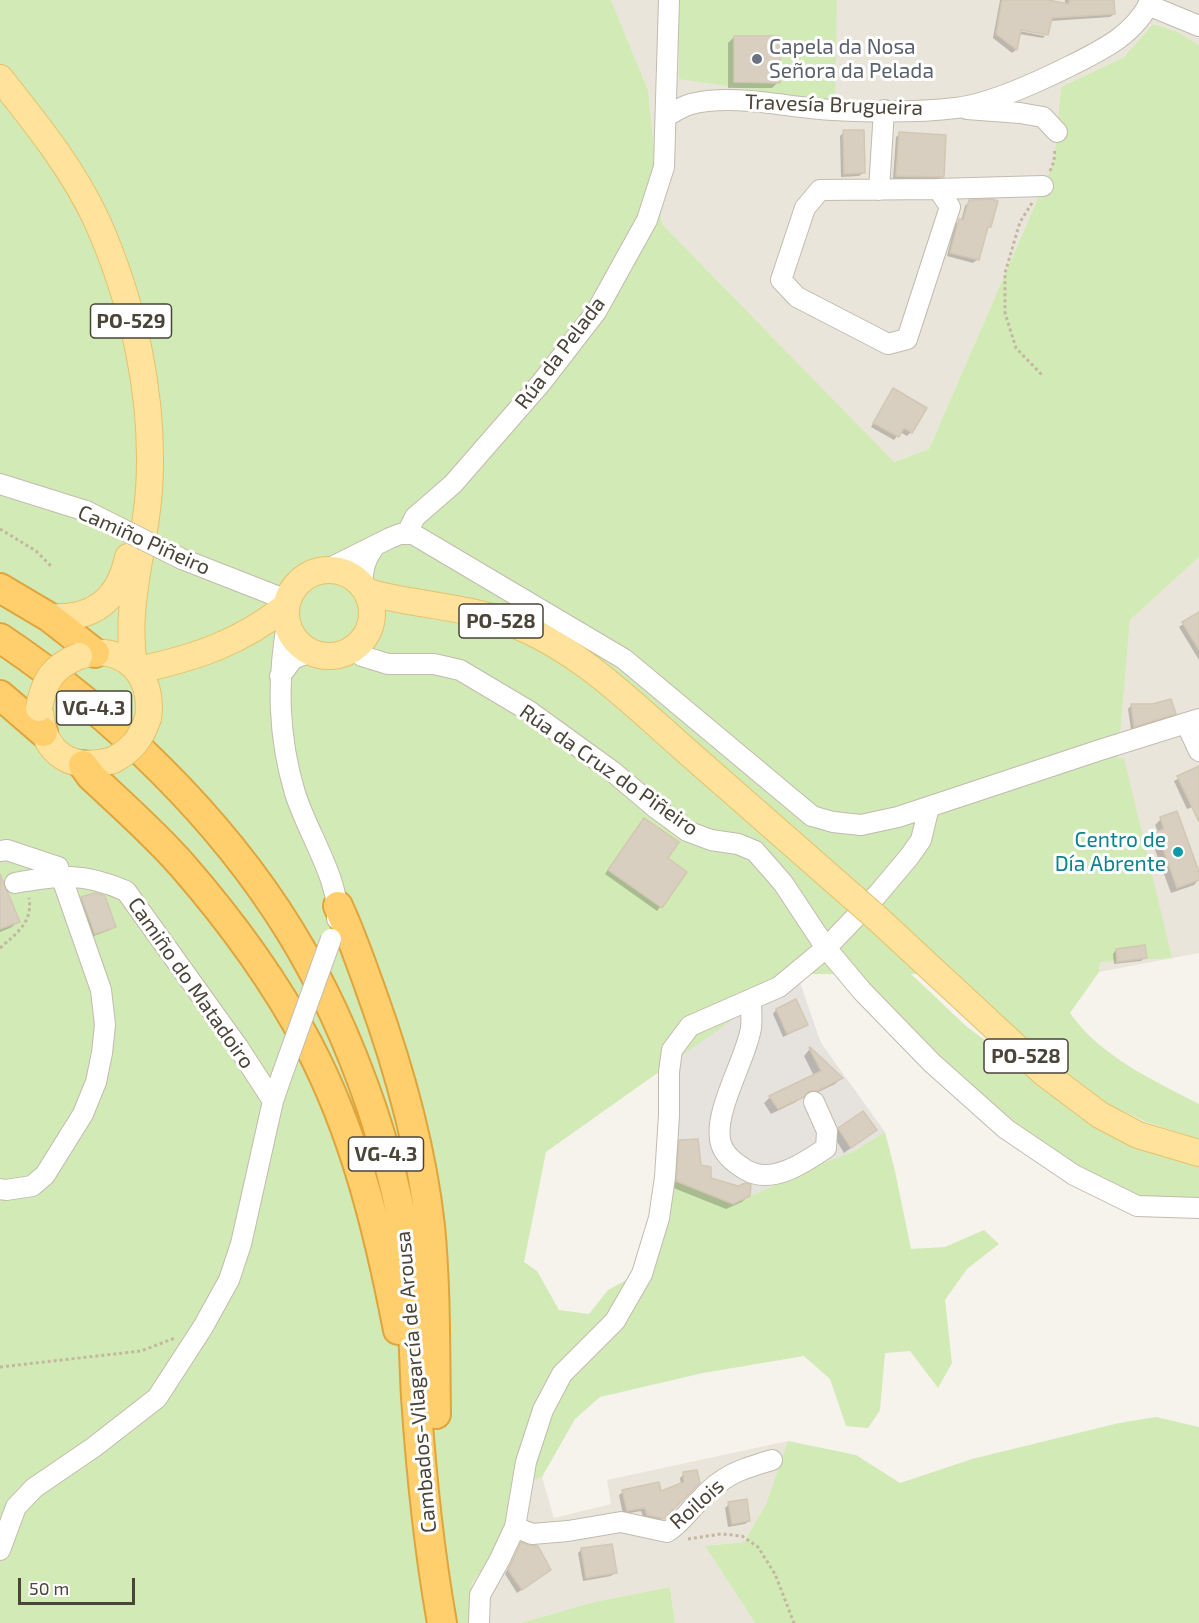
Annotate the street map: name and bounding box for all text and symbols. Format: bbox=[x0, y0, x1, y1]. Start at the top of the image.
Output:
place label: Capela da Nosa Señora da Pelada bbox=[769, 34, 934, 84]
marker: Capela da Nosa Señora da Pelada bbox=[750, 52, 764, 66]
street label: Travesía Brugueira bbox=[745, 89, 923, 121]
street label: Rúa da Pelada bbox=[510, 292, 610, 414]
road number: PO-529 bbox=[90, 304, 172, 338]
street label: Camiño Piñeiro bbox=[74, 500, 214, 580]
road number: PO-528 bbox=[459, 604, 543, 638]
road number: VG-4.3 bbox=[56, 691, 132, 725]
street label: Rúa da Cruz do Piñeiro bbox=[515, 699, 703, 841]
place label: Centro de Día Abrente bbox=[1055, 827, 1166, 877]
marker: Centro de Día Abrente bbox=[1171, 845, 1185, 859]
street label: Camiño do Matadoiro bbox=[122, 893, 260, 1073]
road number: PO-528 bbox=[984, 1039, 1068, 1073]
road number: VG-4.3 bbox=[348, 1137, 424, 1171]
street label: Cambados-Vilagarcía de Arousa bbox=[390, 1230, 442, 1534]
street label: Roilois bbox=[665, 1473, 729, 1535]
scale bar bbox=[21, 1566, 138, 1604]
text: 50 m bbox=[29, 1577, 69, 1599]

